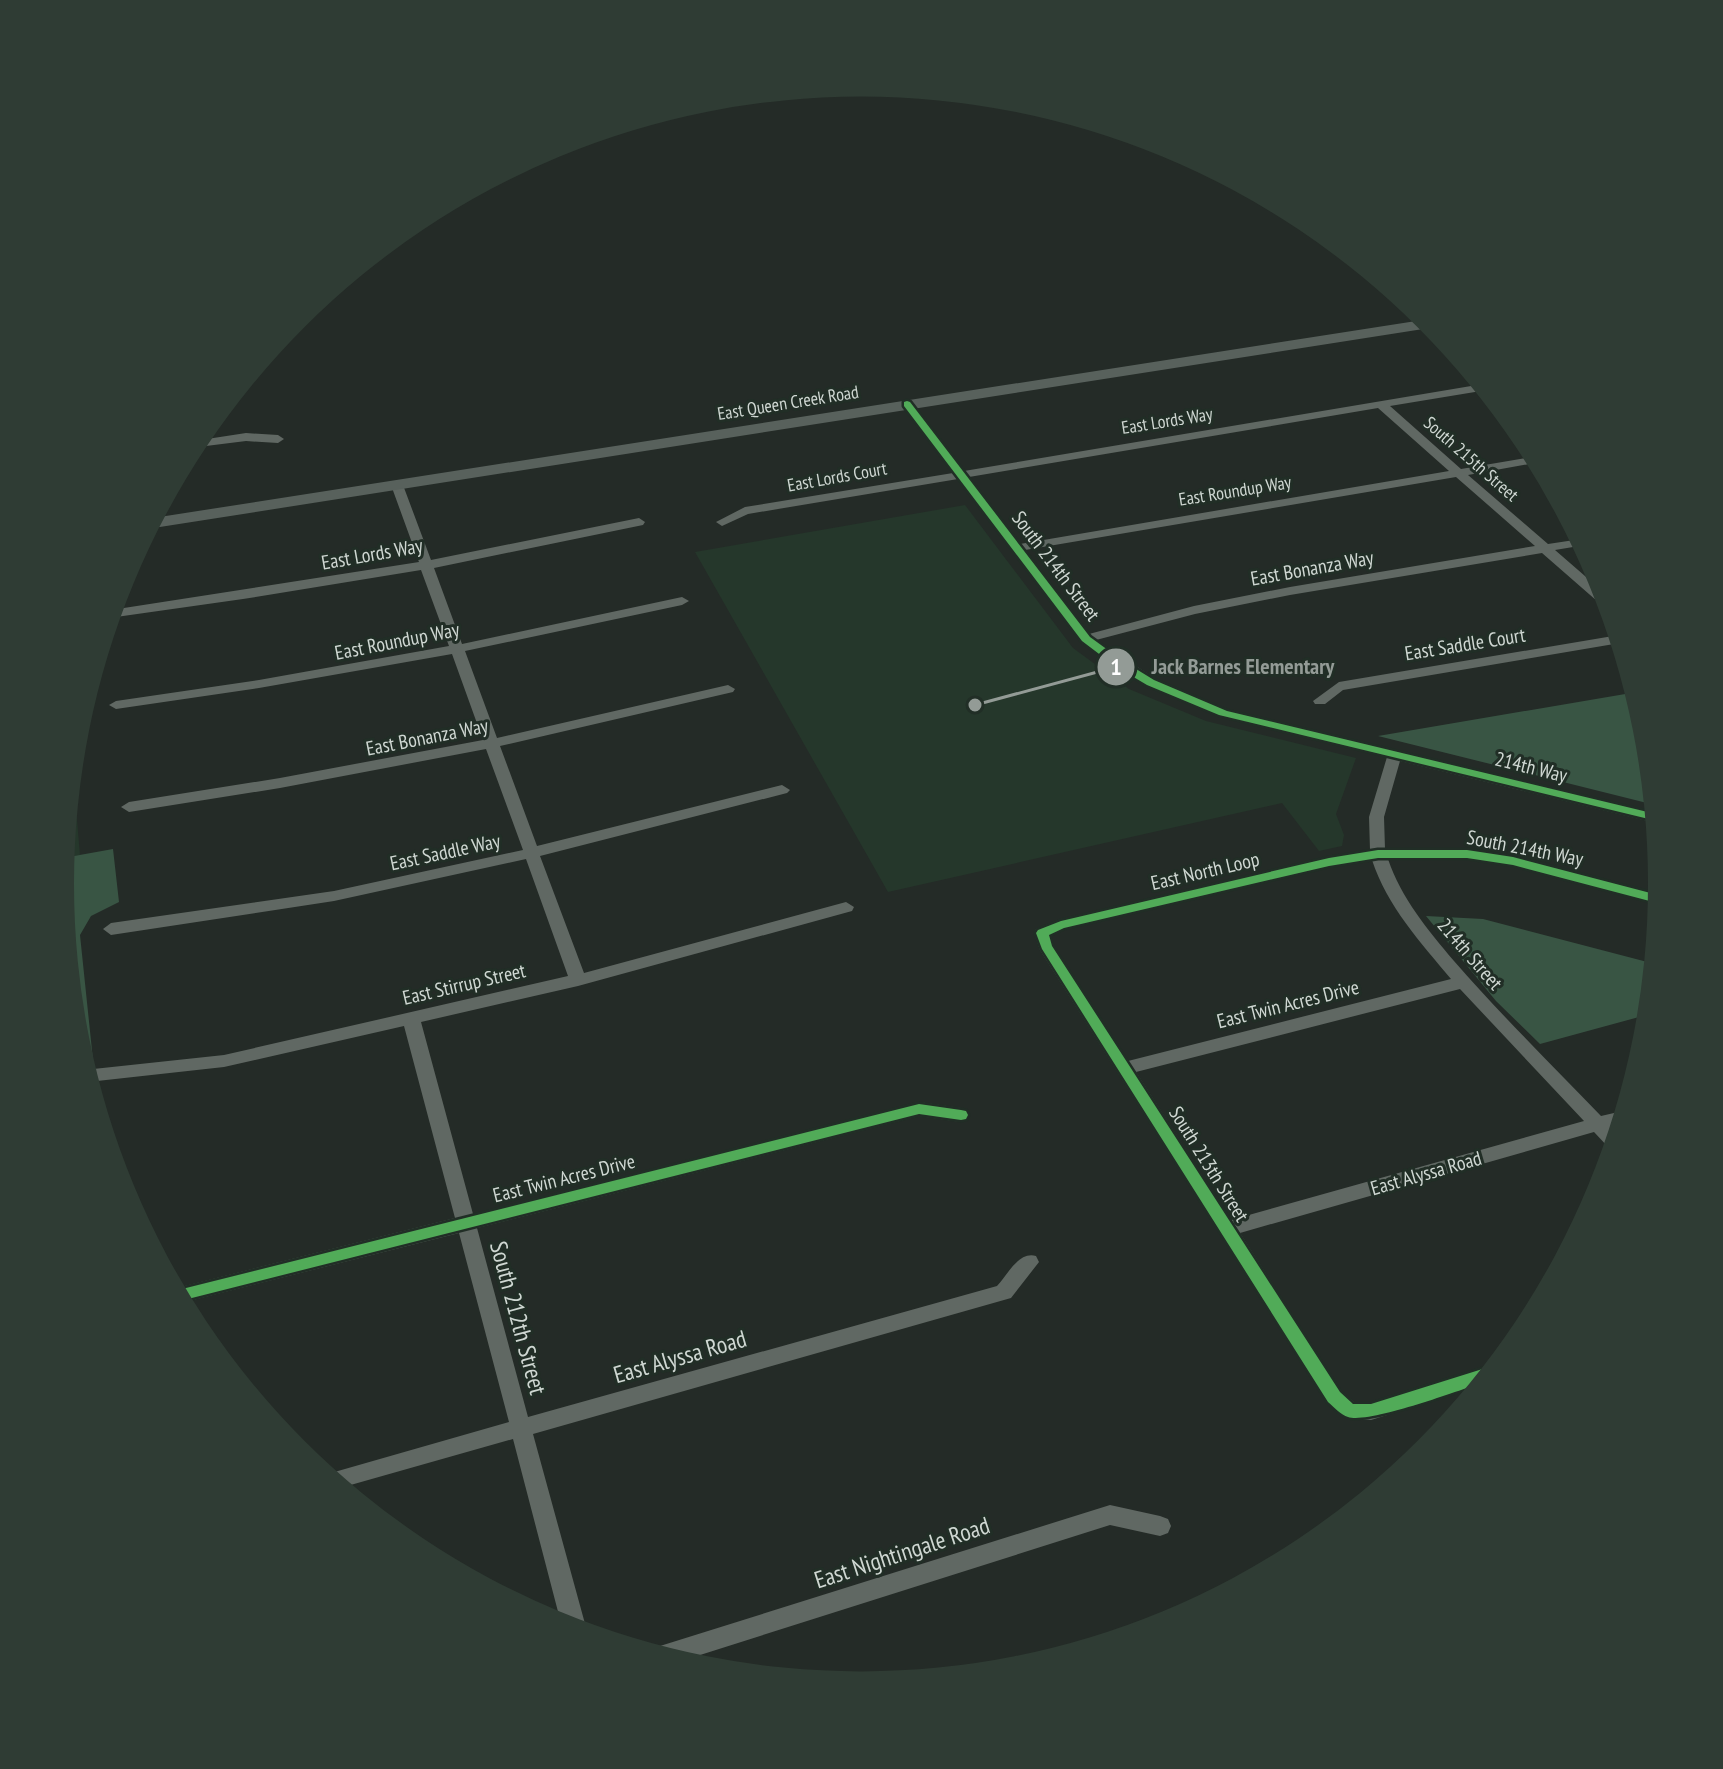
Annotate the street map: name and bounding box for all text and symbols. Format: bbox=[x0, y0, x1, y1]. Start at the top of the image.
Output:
street label: East Queen Creek Road bbox=[716, 380, 860, 425]
street label: East Lords Way bbox=[1120, 402, 1214, 439]
street label: South 215th Street bbox=[1419, 411, 1524, 506]
street label: East Lords Court bbox=[785, 456, 888, 497]
street label: East Roundup Way bbox=[1177, 470, 1293, 511]
street label: South 214th Street bbox=[1006, 506, 1106, 627]
street label: East Lords Way bbox=[319, 532, 425, 576]
street label: East Bonanza Way bbox=[1249, 544, 1376, 592]
street label: East Roundup Way bbox=[333, 616, 462, 666]
street label: East Saddle Court bbox=[1403, 622, 1528, 666]
callout: Jack Barnes Elementary bbox=[1096, 644, 1351, 690]
text: 1 bbox=[1110, 651, 1122, 682]
text: Jack Barnes Elementary bbox=[1151, 652, 1336, 680]
street label: East Bonanza Way bbox=[364, 712, 491, 762]
street label: 214th Way bbox=[1492, 745, 1570, 789]
street label: South 214th Way bbox=[1465, 824, 1586, 872]
street label: East Saddle Way bbox=[387, 828, 503, 876]
street label: East North Loop bbox=[1148, 846, 1262, 896]
street label: 214th Street bbox=[1432, 913, 1509, 996]
street label: East Stirrup Street bbox=[400, 957, 529, 1011]
street label: East Twin Acres Drive bbox=[1214, 974, 1362, 1034]
street label: South 213th Street bbox=[1163, 1101, 1255, 1227]
street label: East Alyssa Road bbox=[1368, 1145, 1484, 1201]
street label: East Twin Acres Drive bbox=[490, 1148, 638, 1208]
street label: South 212th Street bbox=[483, 1238, 554, 1398]
street label: East Alyssa Road bbox=[610, 1323, 750, 1390]
street label: East Nightingale Road bbox=[810, 1510, 993, 1595]

